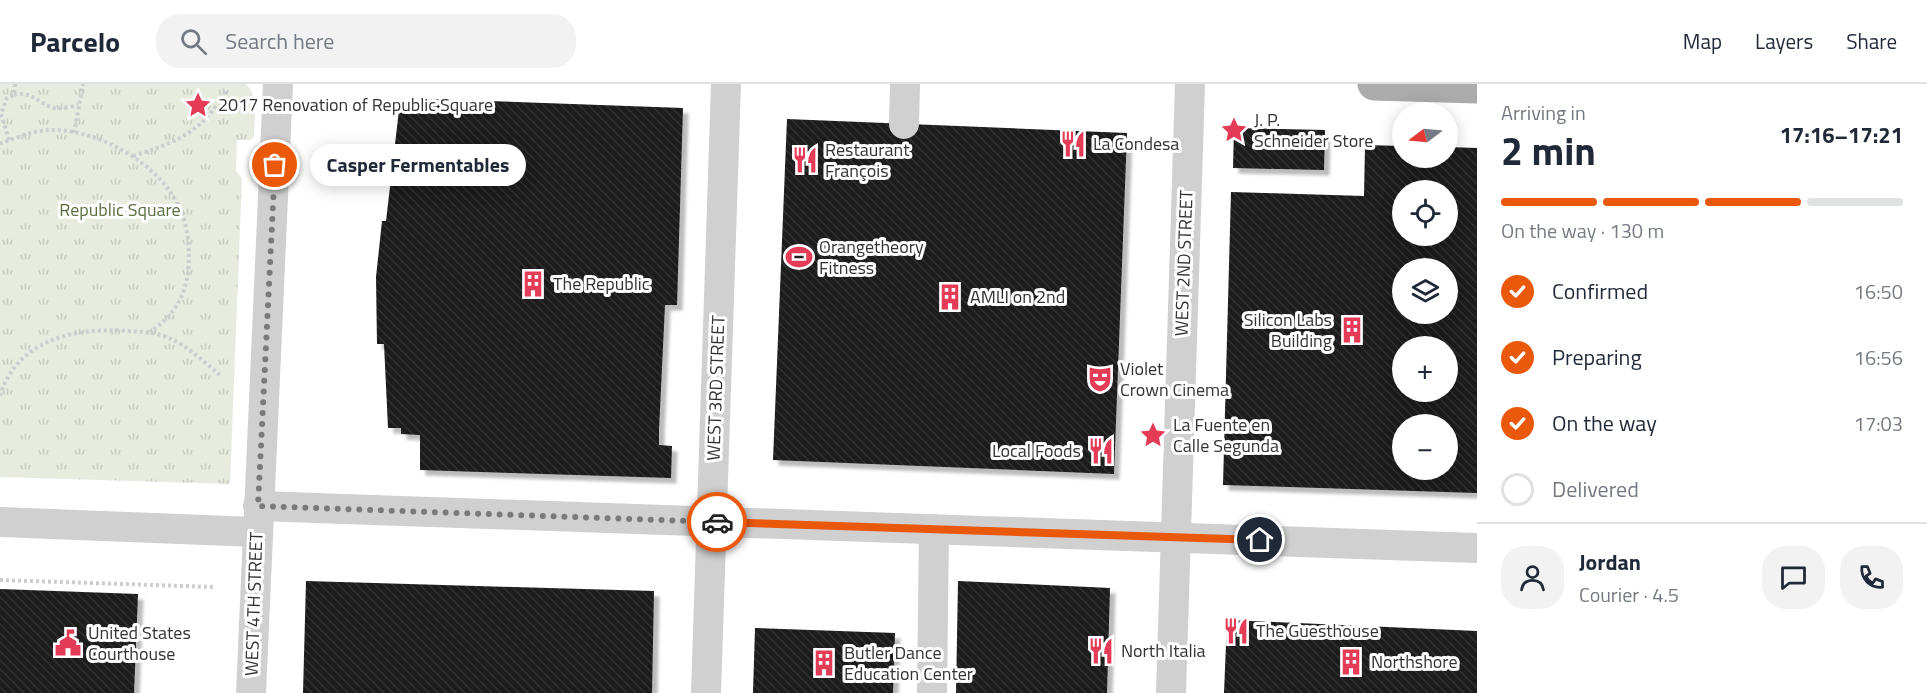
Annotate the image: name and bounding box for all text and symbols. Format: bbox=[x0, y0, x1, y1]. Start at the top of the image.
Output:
search box bbox=[156, 14, 576, 68]
text: Parcelo bbox=[30, 20, 120, 63]
text: Search here bbox=[225, 24, 334, 58]
icon: search bbox=[177, 25, 210, 58]
text: Map bbox=[1683, 25, 1722, 57]
text: Layers bbox=[1755, 25, 1813, 57]
text: Share bbox=[1846, 25, 1897, 57]
place icon: 2017 Renovation of Republic Square bbox=[183, 90, 213, 120]
place label: 2017 Renovation of Republic Square bbox=[218, 91, 493, 118]
text: Arriving in bbox=[1501, 97, 1586, 128]
north arrow bbox=[1392, 102, 1458, 168]
map controls bbox=[1392, 102, 1458, 480]
place label: J. P. Schneider Store bbox=[1254, 106, 1373, 154]
place icon: J. P. Schneider Store bbox=[1219, 115, 1249, 145]
text: 17:16–17:21 bbox=[1780, 118, 1903, 152]
text: 2 min bbox=[1501, 121, 1596, 180]
restaurant icon: La Condesa bbox=[1058, 129, 1088, 159]
place label: La Condesa bbox=[1093, 130, 1179, 157]
place label: Restaurant François bbox=[825, 136, 910, 184]
pin bbox=[249, 139, 300, 190]
callout: Casper Fermentables bbox=[311, 144, 527, 186]
restaurant icon: Restaurant François bbox=[790, 145, 820, 175]
icon: bag bbox=[258, 148, 291, 181]
text: Casper Fermentables bbox=[327, 149, 509, 180]
button: locate bbox=[1392, 180, 1458, 246]
street label: WEST 2ND STREET bbox=[1167, 189, 1200, 337]
park label: Republic Square bbox=[59, 196, 181, 223]
text: On the way · 130 m bbox=[1501, 215, 1664, 246]
place label: Orangetheory Fitness bbox=[819, 233, 924, 281]
sports icon: Orangetheory Fitness bbox=[784, 242, 814, 272]
button: layers bbox=[1392, 258, 1458, 324]
building icon: The Republic bbox=[518, 269, 548, 299]
place label: The Republic bbox=[553, 270, 650, 297]
text: Confirmed bbox=[1552, 274, 1648, 308]
icon: check bbox=[1501, 275, 1534, 308]
text: 16:50 bbox=[1854, 276, 1903, 307]
building icon: AMLI on 2nd bbox=[935, 282, 965, 312]
place label: AMLI on 2nd bbox=[970, 283, 1065, 310]
place label: Silicon Labs Building bbox=[1244, 306, 1332, 354]
street label: WEST 3RD STREET bbox=[699, 314, 732, 461]
building icon: Silicon Labs Building bbox=[1337, 315, 1367, 345]
button: + bbox=[1392, 336, 1458, 402]
text: Preparing bbox=[1552, 340, 1642, 374]
icon: check bbox=[1501, 341, 1534, 374]
text: 16:56 bbox=[1854, 342, 1903, 373]
place label: Violet Crown Cinema bbox=[1120, 355, 1229, 403]
theatre icon: Violet Crown Cinema bbox=[1085, 364, 1115, 394]
text: On the way bbox=[1552, 406, 1657, 440]
icon: check bbox=[1501, 407, 1534, 440]
text: 17:03 bbox=[1854, 408, 1903, 439]
place label: La Fuente en Calle Segunda bbox=[1173, 411, 1279, 459]
button: − bbox=[1392, 414, 1458, 480]
place icon: La Fuente en Calle Segunda bbox=[1138, 420, 1168, 450]
restaurant icon: Local Foods bbox=[1086, 436, 1116, 466]
place label: Local Foods bbox=[992, 437, 1081, 464]
text: Delivered bbox=[1552, 472, 1639, 506]
courier bbox=[687, 492, 747, 552]
icon: car bbox=[701, 506, 734, 539]
pin bbox=[1234, 514, 1285, 565]
icon: home bbox=[1243, 523, 1276, 556]
street label: WEST 4TH STREET bbox=[237, 531, 270, 677]
text: Jordan bbox=[1579, 545, 1641, 579]
button: person bbox=[1501, 546, 1564, 609]
button: chat bbox=[1762, 546, 1825, 609]
button: phone bbox=[1840, 546, 1903, 609]
text: Courier · 4.5 bbox=[1579, 579, 1679, 610]
restaurant icon: The Guesthouse bbox=[1221, 616, 1251, 646]
place label: The Guesthouse bbox=[1256, 617, 1379, 644]
place label: United States Courthouse bbox=[88, 619, 191, 667]
public building icon: United States Courthouse bbox=[53, 628, 83, 658]
restaurant icon: North Italia bbox=[1086, 636, 1116, 666]
place label: North Italia bbox=[1121, 637, 1206, 664]
place label: Butler Dance Education Center bbox=[844, 639, 973, 687]
building icon: Northshore bbox=[1336, 647, 1366, 677]
building icon: Butler Dance Education Center bbox=[809, 648, 839, 678]
place label: Northshore bbox=[1371, 648, 1457, 675]

